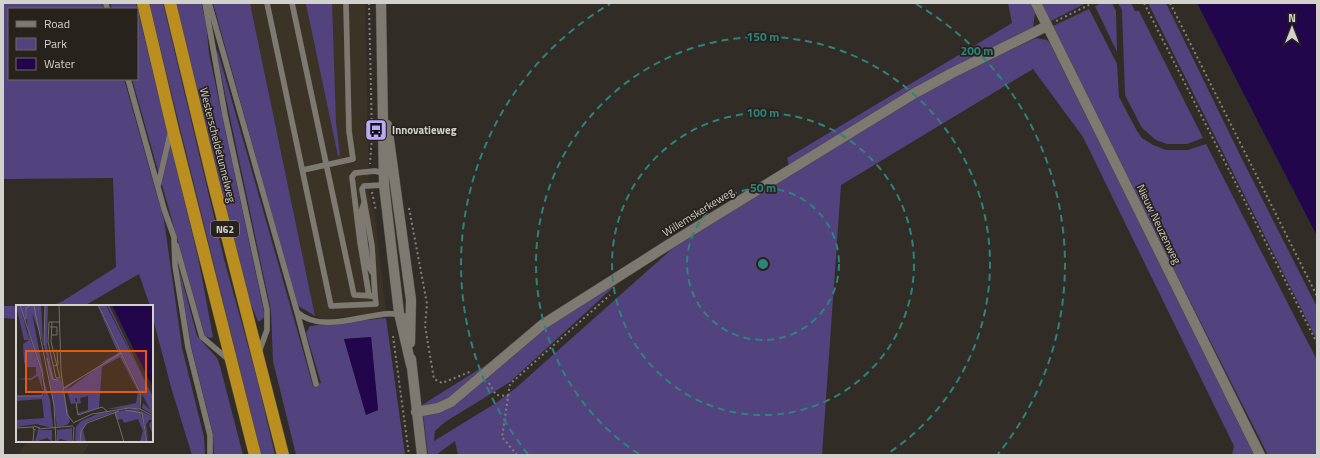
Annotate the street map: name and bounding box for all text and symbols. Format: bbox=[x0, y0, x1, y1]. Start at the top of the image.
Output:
legend bbox=[8, 8, 138, 80]
north arrow bbox=[1272, 8, 1312, 48]
text: N bbox=[1288, 10, 1296, 26]
text: Road bbox=[44, 14, 70, 33]
text: 150 m bbox=[747, 27, 779, 46]
text: Park bbox=[44, 34, 67, 53]
text: 200 m bbox=[961, 41, 993, 60]
text: Water bbox=[44, 54, 75, 73]
street label: Westerscheldetunnelweg bbox=[196, 86, 240, 204]
text: 100 m bbox=[747, 103, 779, 122]
bus stop icon: Innovatieweg bbox=[363, 117, 389, 143]
place label: Innovatieweg bbox=[392, 122, 457, 138]
text: 50 m bbox=[750, 178, 776, 197]
street label: Nieuw Neuzenweg bbox=[1133, 182, 1185, 267]
street label: Willemskerkeweg bbox=[659, 183, 737, 240]
road number: N62 bbox=[211, 221, 239, 237]
centre of rings bbox=[756, 257, 770, 271]
inset map bbox=[16, 305, 153, 442]

